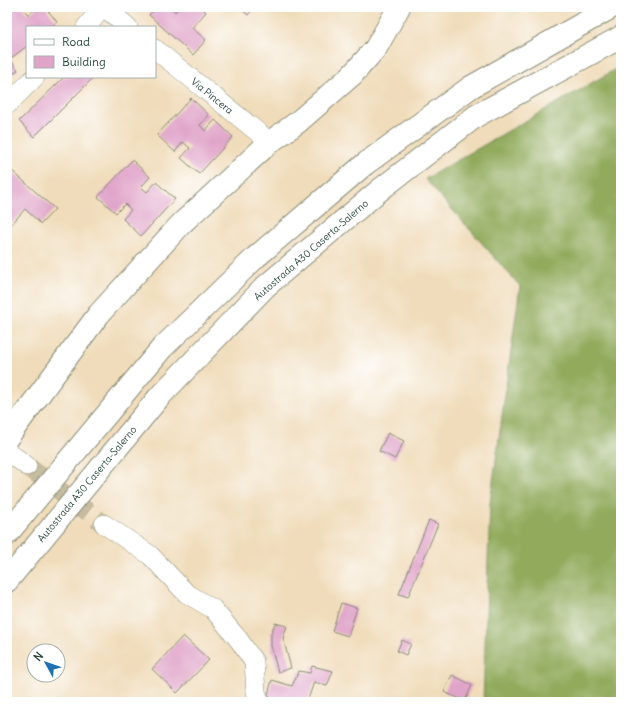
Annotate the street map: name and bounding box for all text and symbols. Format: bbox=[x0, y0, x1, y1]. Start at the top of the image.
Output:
legend bbox=[26, 26, 156, 78]
text: Road bbox=[62, 34, 90, 49]
text: Building bbox=[62, 54, 106, 69]
street label: Via Pincera bbox=[188, 75, 236, 117]
street label: Autostrada A30 Caserta-Salerno bbox=[251, 196, 371, 303]
street label: Autostrada A30 Caserta-Salerno bbox=[35, 423, 140, 545]
north arrow bbox=[26, 643, 66, 683]
text: N bbox=[31, 649, 46, 664]

